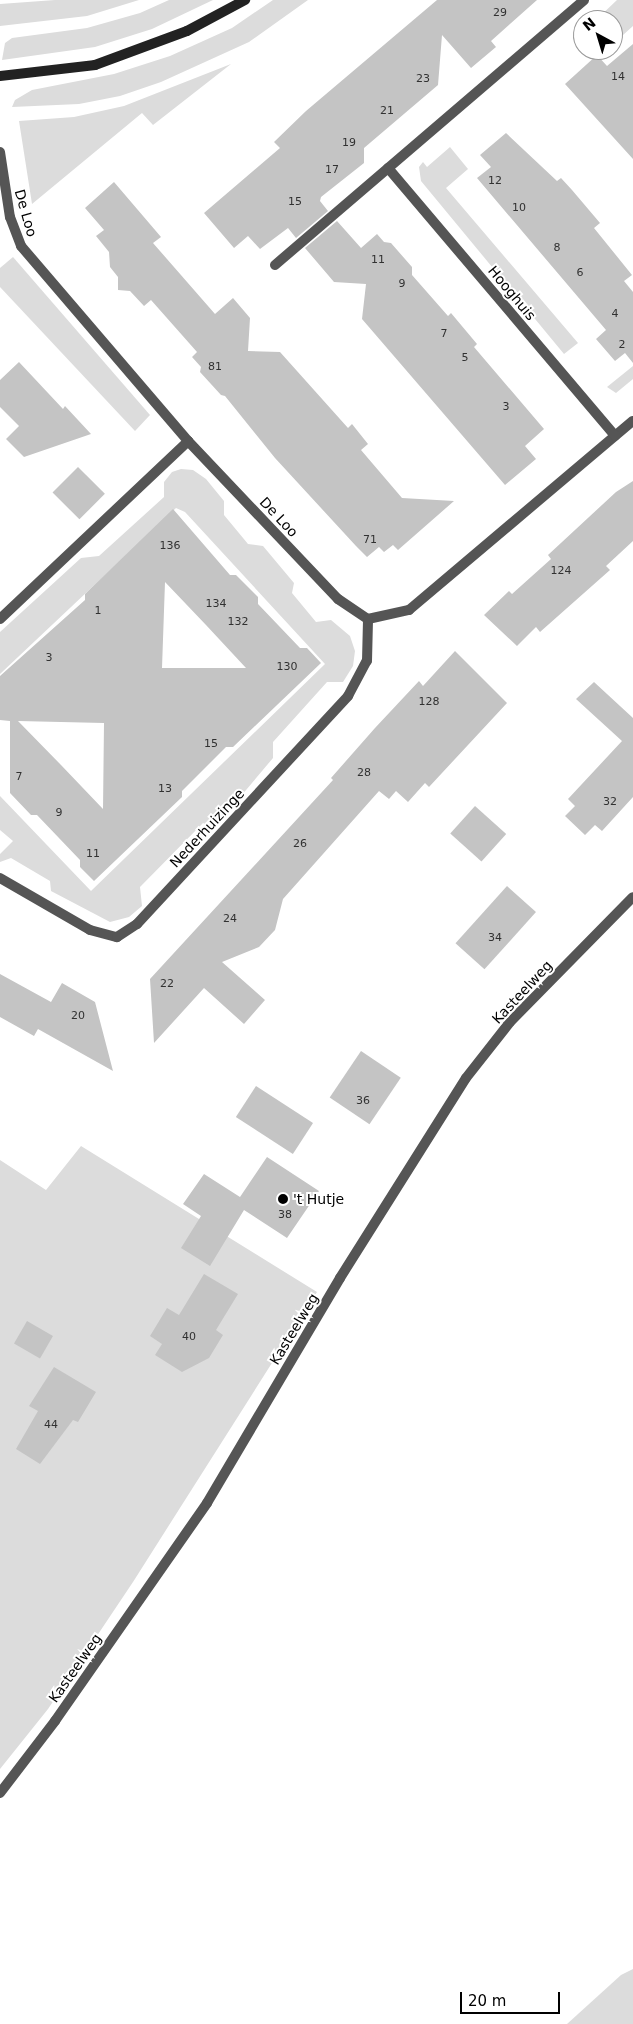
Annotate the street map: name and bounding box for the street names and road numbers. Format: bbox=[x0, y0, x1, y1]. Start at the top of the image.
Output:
street label: De Loo bbox=[11, 187, 41, 239]
street label: Hooghuis bbox=[485, 263, 539, 323]
street label: De Loo bbox=[256, 494, 302, 540]
street label: Nederhuizinge bbox=[166, 785, 248, 871]
street label: Kasteelweg bbox=[488, 957, 556, 1027]
street label: Kasteelweg bbox=[266, 1290, 322, 1368]
street label: Kasteelweg bbox=[45, 1630, 105, 1706]

